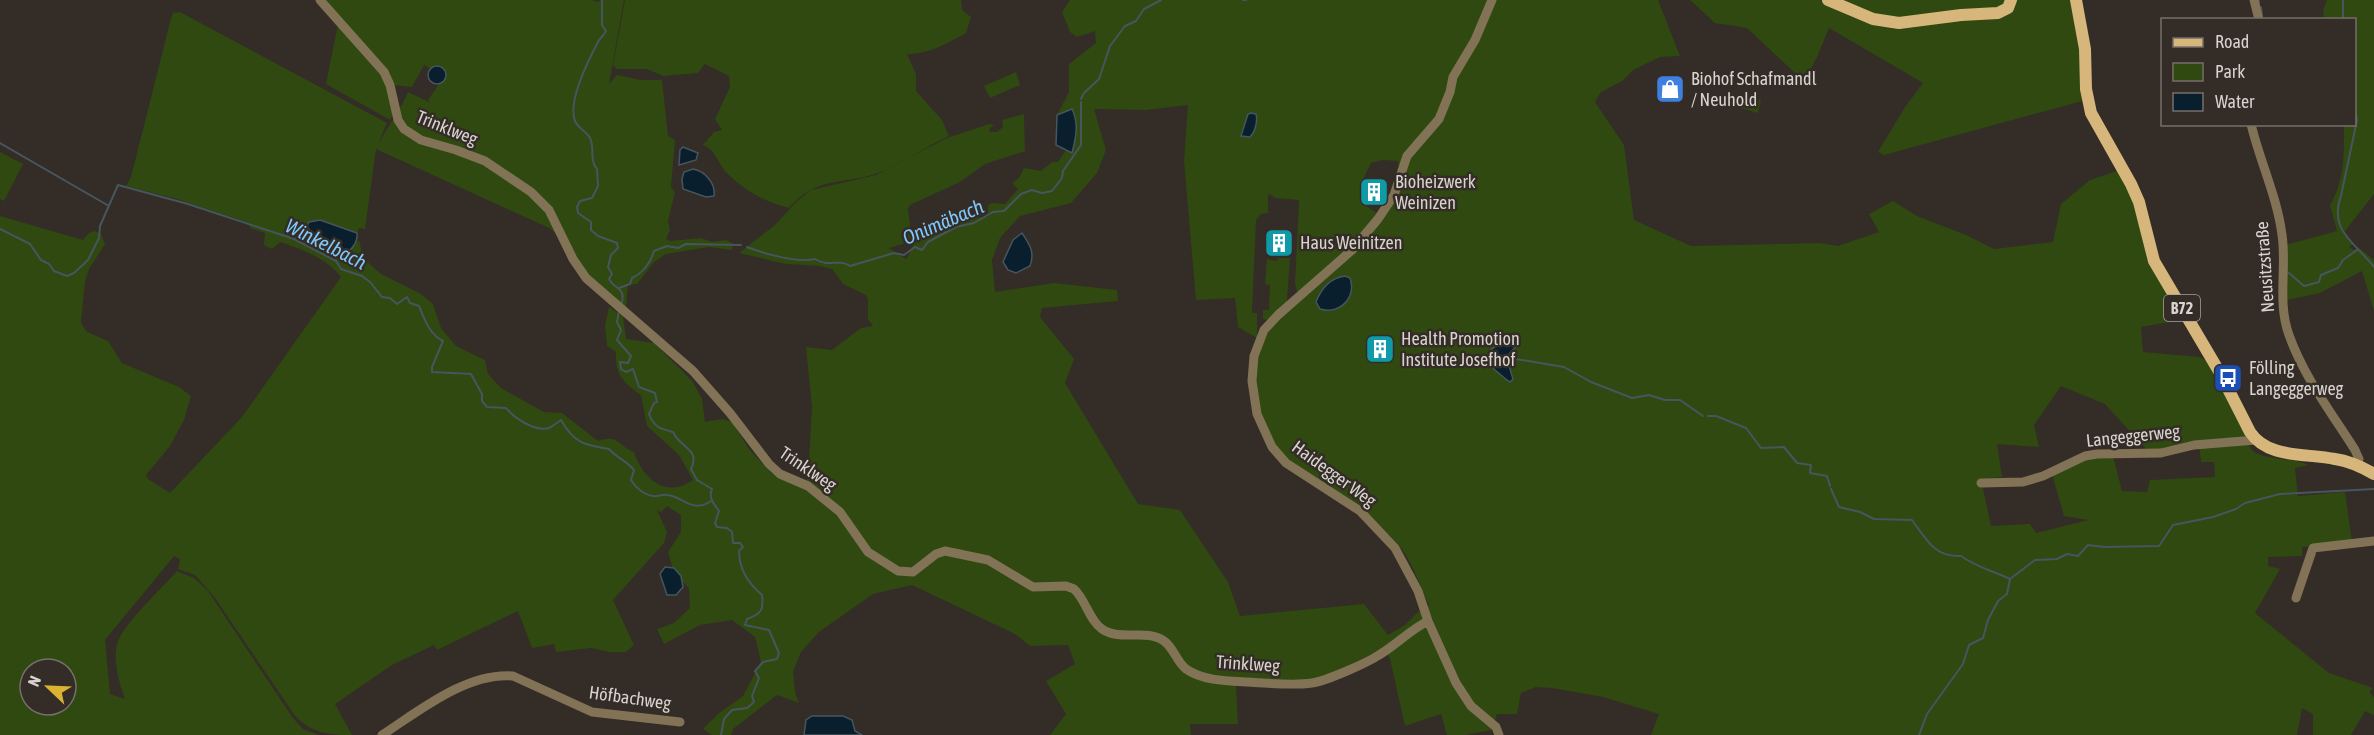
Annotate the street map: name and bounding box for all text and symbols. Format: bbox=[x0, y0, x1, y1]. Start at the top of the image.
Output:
legend bbox=[2161, 18, 2356, 126]
text: Road bbox=[2215, 31, 2249, 52]
text: Park bbox=[2215, 61, 2245, 82]
place label: Biohof Schafmandl / Neuhold bbox=[1691, 68, 1817, 110]
shop icon: Biohof Schafmandl / Neuhold bbox=[1654, 73, 1686, 105]
text: Water bbox=[2215, 91, 2255, 112]
street label: Trinklweg bbox=[414, 106, 481, 149]
place label: Bioheizwerk Weinizen bbox=[1395, 171, 1476, 213]
building icon: Bioheizwerk Weinizen bbox=[1358, 176, 1390, 208]
water label: Onimäbach bbox=[899, 194, 987, 249]
water label: Winkelbach bbox=[282, 213, 371, 274]
street label: Neusitzstraße bbox=[2251, 221, 2278, 313]
building icon: Haus Weinitzen bbox=[1263, 227, 1295, 259]
place label: Haus Weinitzen bbox=[1300, 232, 1402, 253]
road number: B72 bbox=[2164, 295, 2200, 321]
place label: Health Promotion Institute Josefhof bbox=[1401, 328, 1520, 370]
building icon: Health Promotion Institute Josefhof bbox=[1364, 333, 1396, 365]
place label: Fölling Langeggerweg bbox=[2249, 357, 2344, 399]
bus stop icon: Fölling Langeggerweg bbox=[2212, 362, 2244, 394]
street label: Langeggerweg bbox=[2085, 420, 2181, 451]
street label: Haidegger Weg bbox=[1288, 436, 1381, 511]
street label: Trinklweg bbox=[776, 442, 841, 495]
street label: Trinklweg bbox=[1215, 651, 1281, 676]
north arrow bbox=[18, 657, 78, 717]
text: N bbox=[24, 673, 44, 689]
street label: Höfbachweg bbox=[588, 681, 673, 714]

